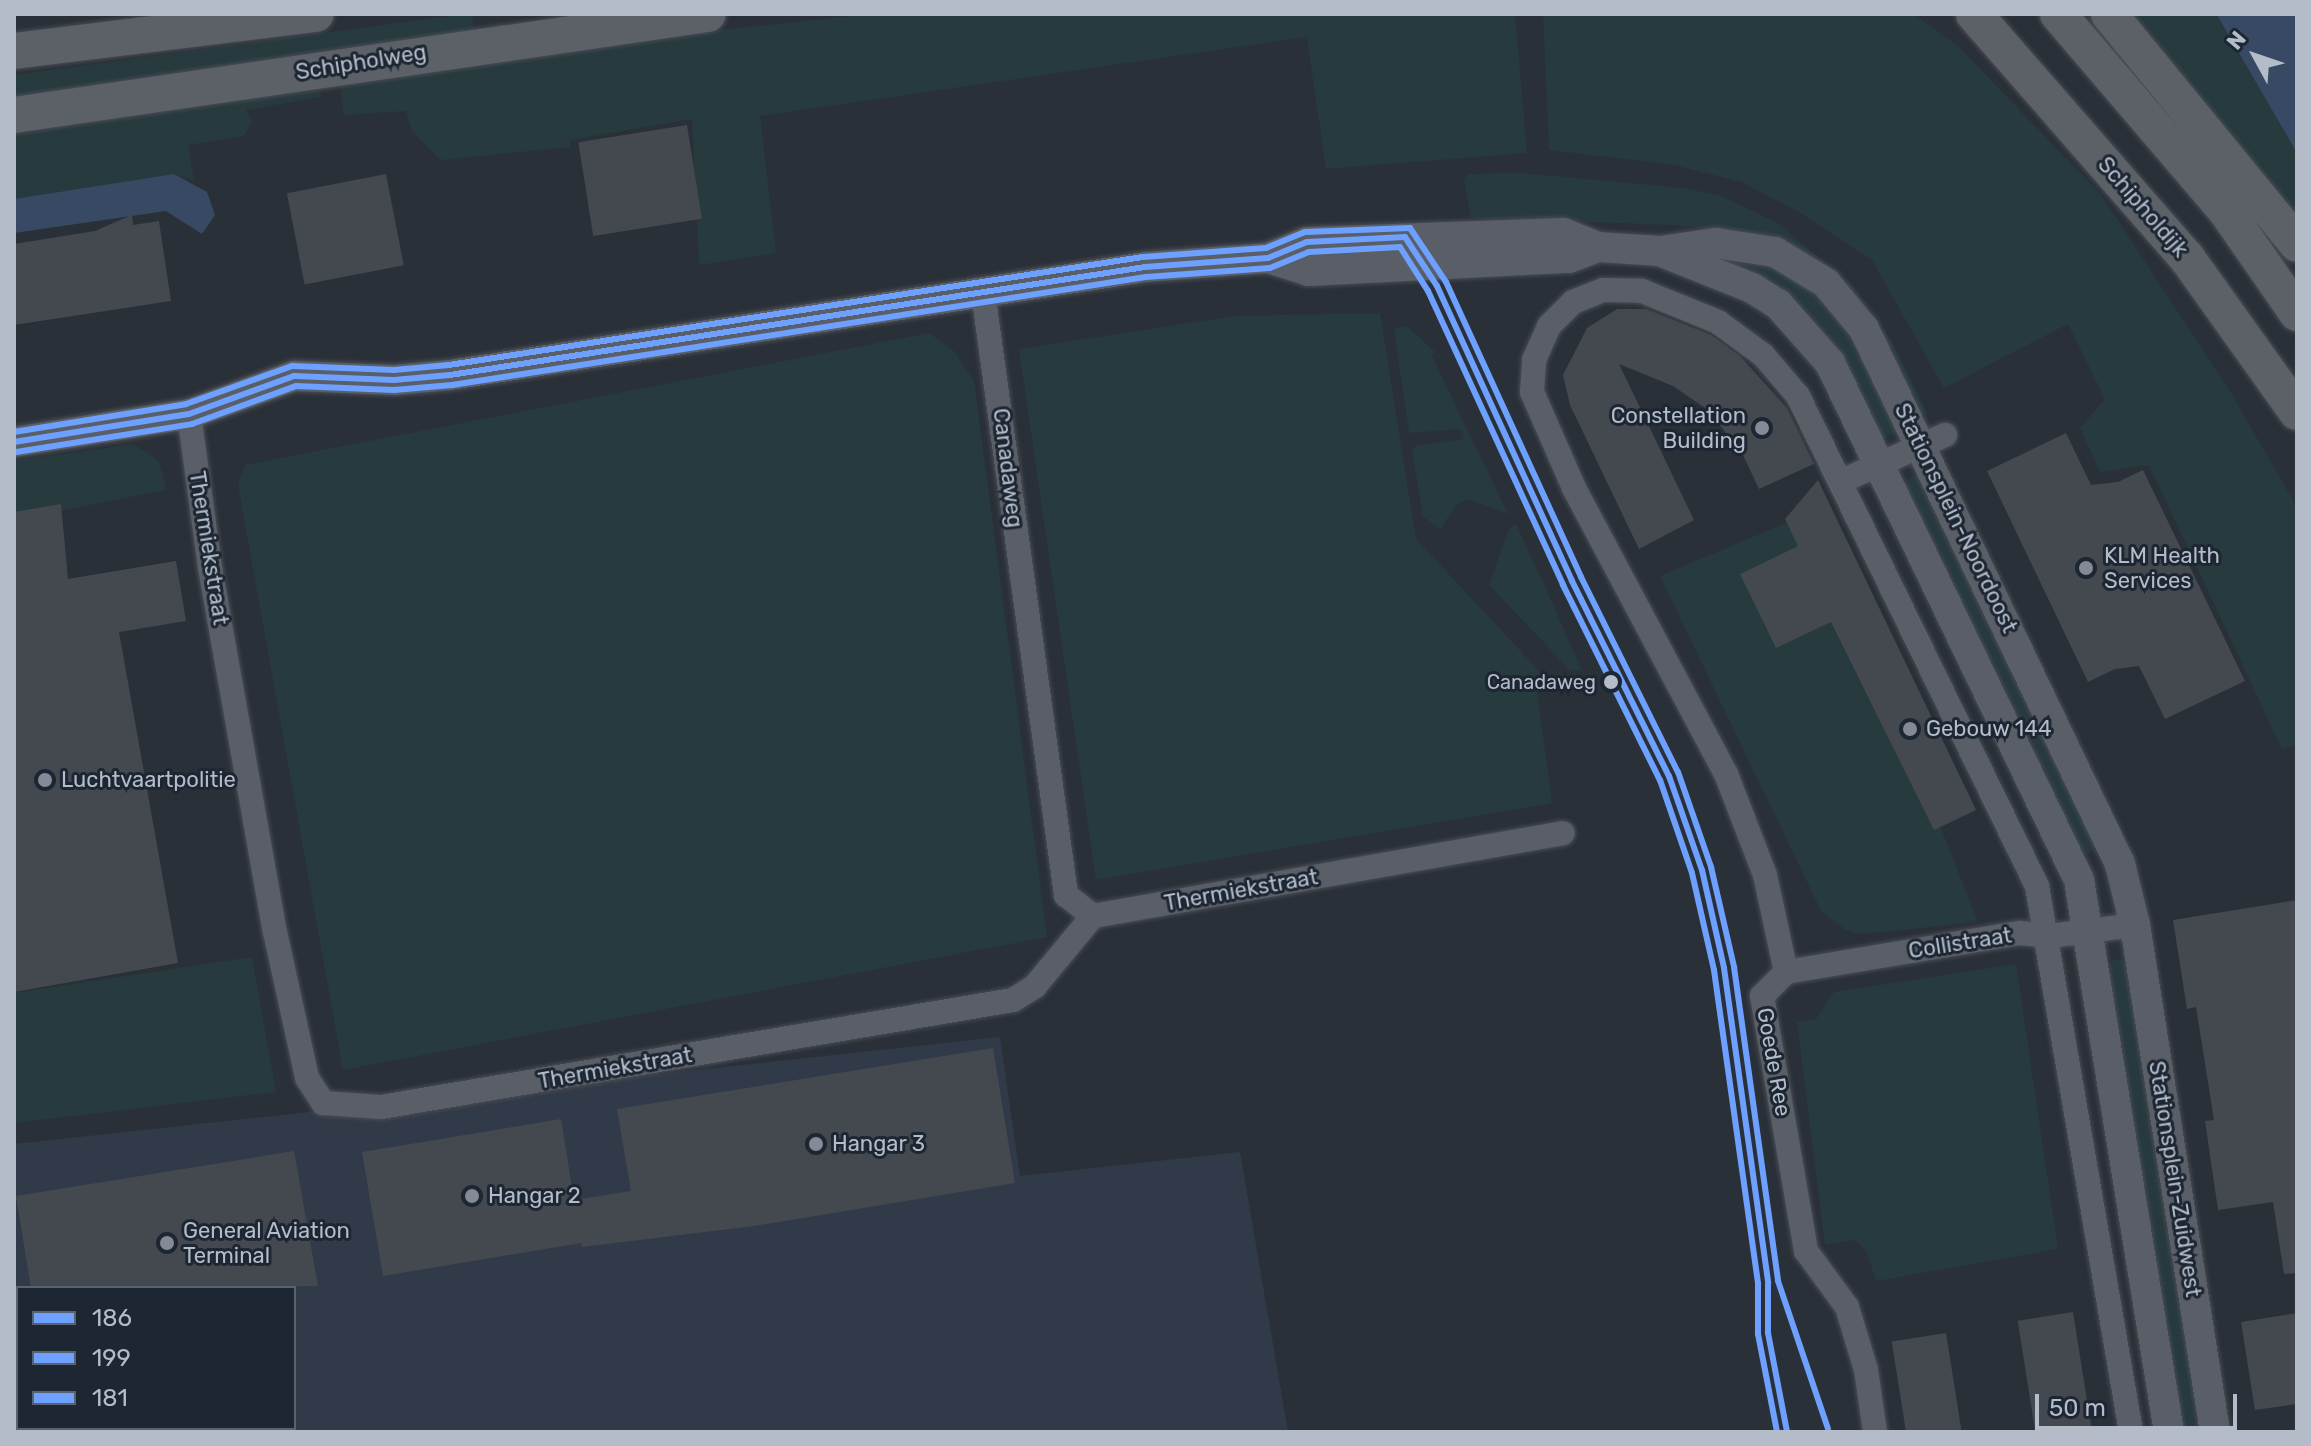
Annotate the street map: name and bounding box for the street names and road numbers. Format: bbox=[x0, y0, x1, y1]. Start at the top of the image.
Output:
street label: Schipholweg bbox=[294, 39, 428, 85]
street label: Schipholdijk bbox=[2092, 151, 2194, 263]
street label: Stationsplein-Noordoost bbox=[1889, 399, 2023, 637]
street label: Canadaweg bbox=[988, 407, 1028, 529]
street label: Thermiekstraat bbox=[184, 469, 234, 627]
street label: Thermiekstraat bbox=[1162, 864, 1320, 916]
street label: Collistraat bbox=[1907, 922, 2013, 964]
street label: Goede Ree bbox=[1751, 1006, 1797, 1118]
street label: Thermiekstraat bbox=[536, 1042, 694, 1094]
street label: Stationsplein-Zuidwest bbox=[2143, 1059, 2207, 1299]

